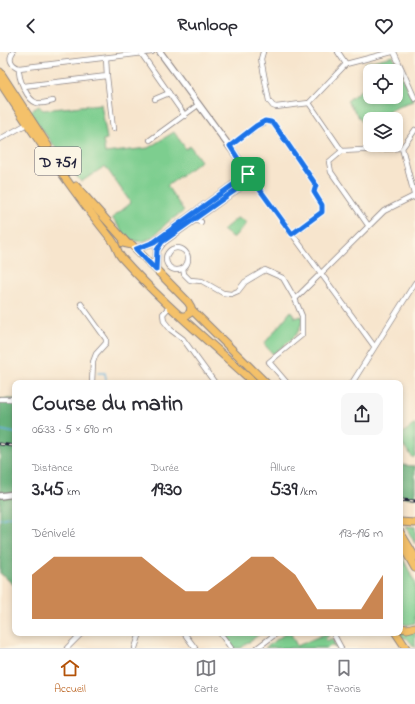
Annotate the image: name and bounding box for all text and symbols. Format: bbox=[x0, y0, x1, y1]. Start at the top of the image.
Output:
text: Runloop bbox=[177, 13, 238, 39]
icon: back bbox=[20, 15, 42, 37]
icon: heart bbox=[373, 15, 395, 37]
map controls bbox=[363, 64, 403, 152]
button: locate bbox=[363, 64, 403, 104]
button: layers bbox=[363, 112, 403, 152]
road number: D 751 bbox=[35, 147, 81, 175]
pin bbox=[231, 157, 265, 191]
icon: arrive bbox=[237, 163, 259, 185]
text: Course du matin bbox=[32, 389, 183, 421]
button: share bbox=[341, 393, 383, 435]
text: 06:33 · 5 × 690 m bbox=[32, 420, 113, 439]
text: Distance bbox=[32, 460, 73, 476]
text: Durée bbox=[151, 460, 179, 476]
text: Allure bbox=[270, 460, 295, 476]
text: 3.45 bbox=[32, 476, 64, 505]
text: 19:30 bbox=[151, 476, 182, 505]
text: 5:39 bbox=[270, 476, 297, 505]
text: km bbox=[64, 484, 80, 500]
text: /km bbox=[297, 484, 317, 500]
text: Dénivelé bbox=[32, 524, 75, 543]
text: 193–196 m bbox=[339, 524, 383, 543]
tab: Accueil bbox=[54, 657, 86, 697]
tab: Carte bbox=[194, 657, 218, 697]
tab: Favoris bbox=[327, 657, 361, 697]

